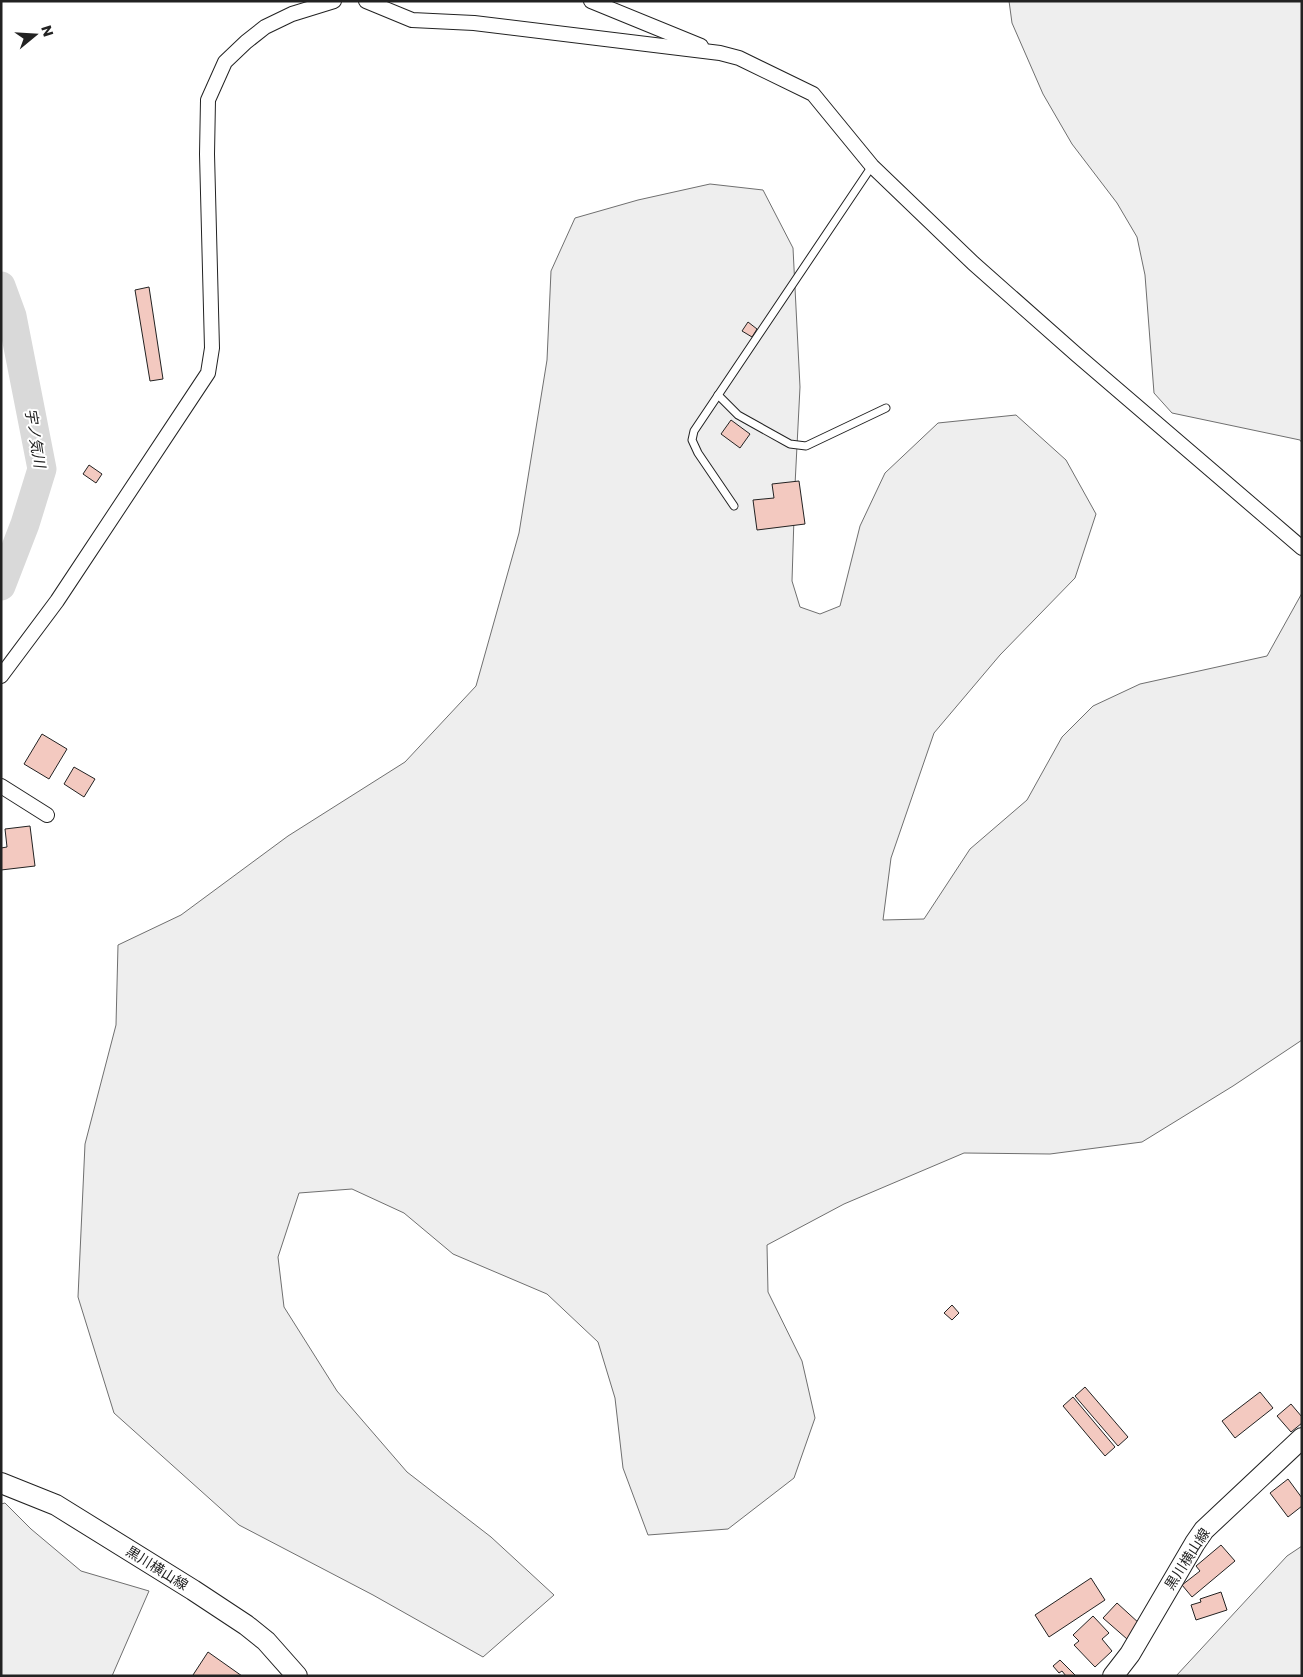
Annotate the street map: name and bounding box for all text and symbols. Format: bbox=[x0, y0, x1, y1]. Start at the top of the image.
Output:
north arrow bbox=[10, 10, 60, 60]
text: N bbox=[36, 23, 59, 39]
water label: 宇ノ気川 bbox=[20, 407, 51, 471]
street label: 黒川横山線 bbox=[1160, 1524, 1214, 1594]
street label: 黒川横山線 bbox=[122, 1541, 192, 1595]

